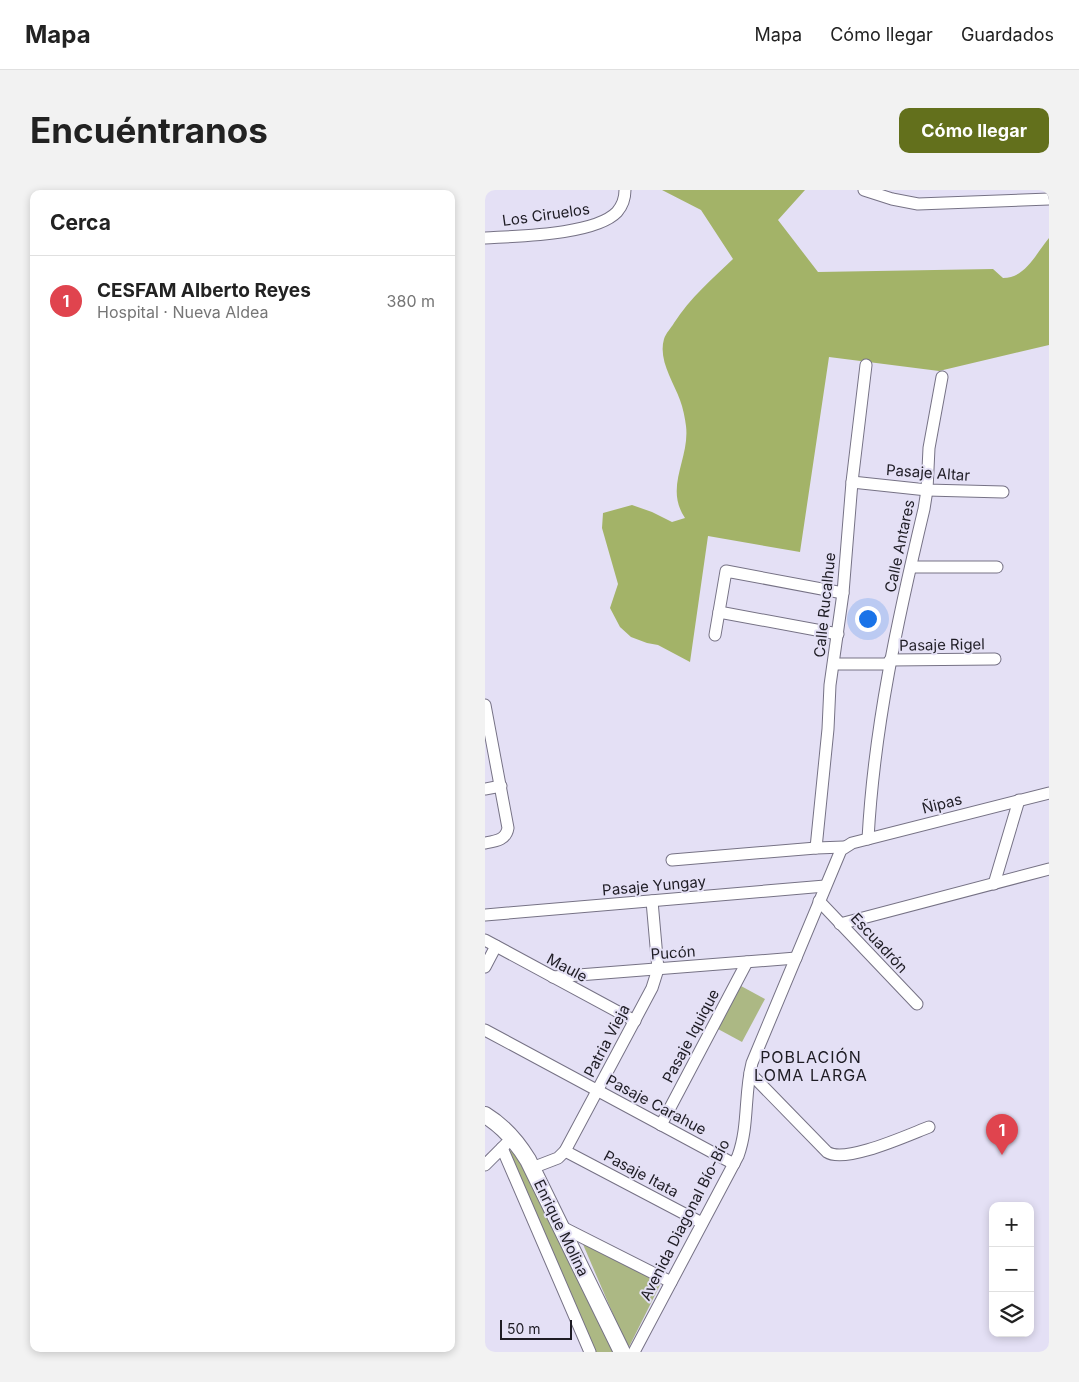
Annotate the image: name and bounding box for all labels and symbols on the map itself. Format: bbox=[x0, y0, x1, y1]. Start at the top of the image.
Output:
street label: Los Ciruelos bbox=[501, 199, 591, 230]
street label: Pasaje Altar bbox=[885, 460, 971, 485]
street label: Calle Antares bbox=[880, 498, 919, 594]
street label: Calle Rucalhue bbox=[810, 552, 839, 658]
your location bbox=[855, 606, 881, 632]
street label: Pasaje Rigel bbox=[899, 634, 985, 655]
street label: Ñipas bbox=[920, 789, 964, 818]
street label: Pasaje Yungay bbox=[601, 871, 707, 900]
street label: Escuadrón bbox=[847, 909, 912, 977]
street label: Pucón bbox=[650, 941, 696, 964]
street label: Maule bbox=[544, 949, 591, 986]
street label: Pasaje Iquique bbox=[658, 986, 723, 1086]
street label: Patria Vieja bbox=[579, 1001, 634, 1080]
district label: POBLACIÓN LOMA LARGA bbox=[754, 1047, 868, 1085]
street label: Pasaje Carahue bbox=[603, 1070, 710, 1139]
pin: 1 bbox=[986, 1114, 1018, 1155]
street label: Avenida Diagonal Bío-Bío bbox=[636, 1136, 734, 1304]
street label: Pasaje Itata bbox=[601, 1146, 682, 1201]
street label: Enrique Molina bbox=[530, 1176, 593, 1279]
scale bar bbox=[500, 1317, 573, 1340]

